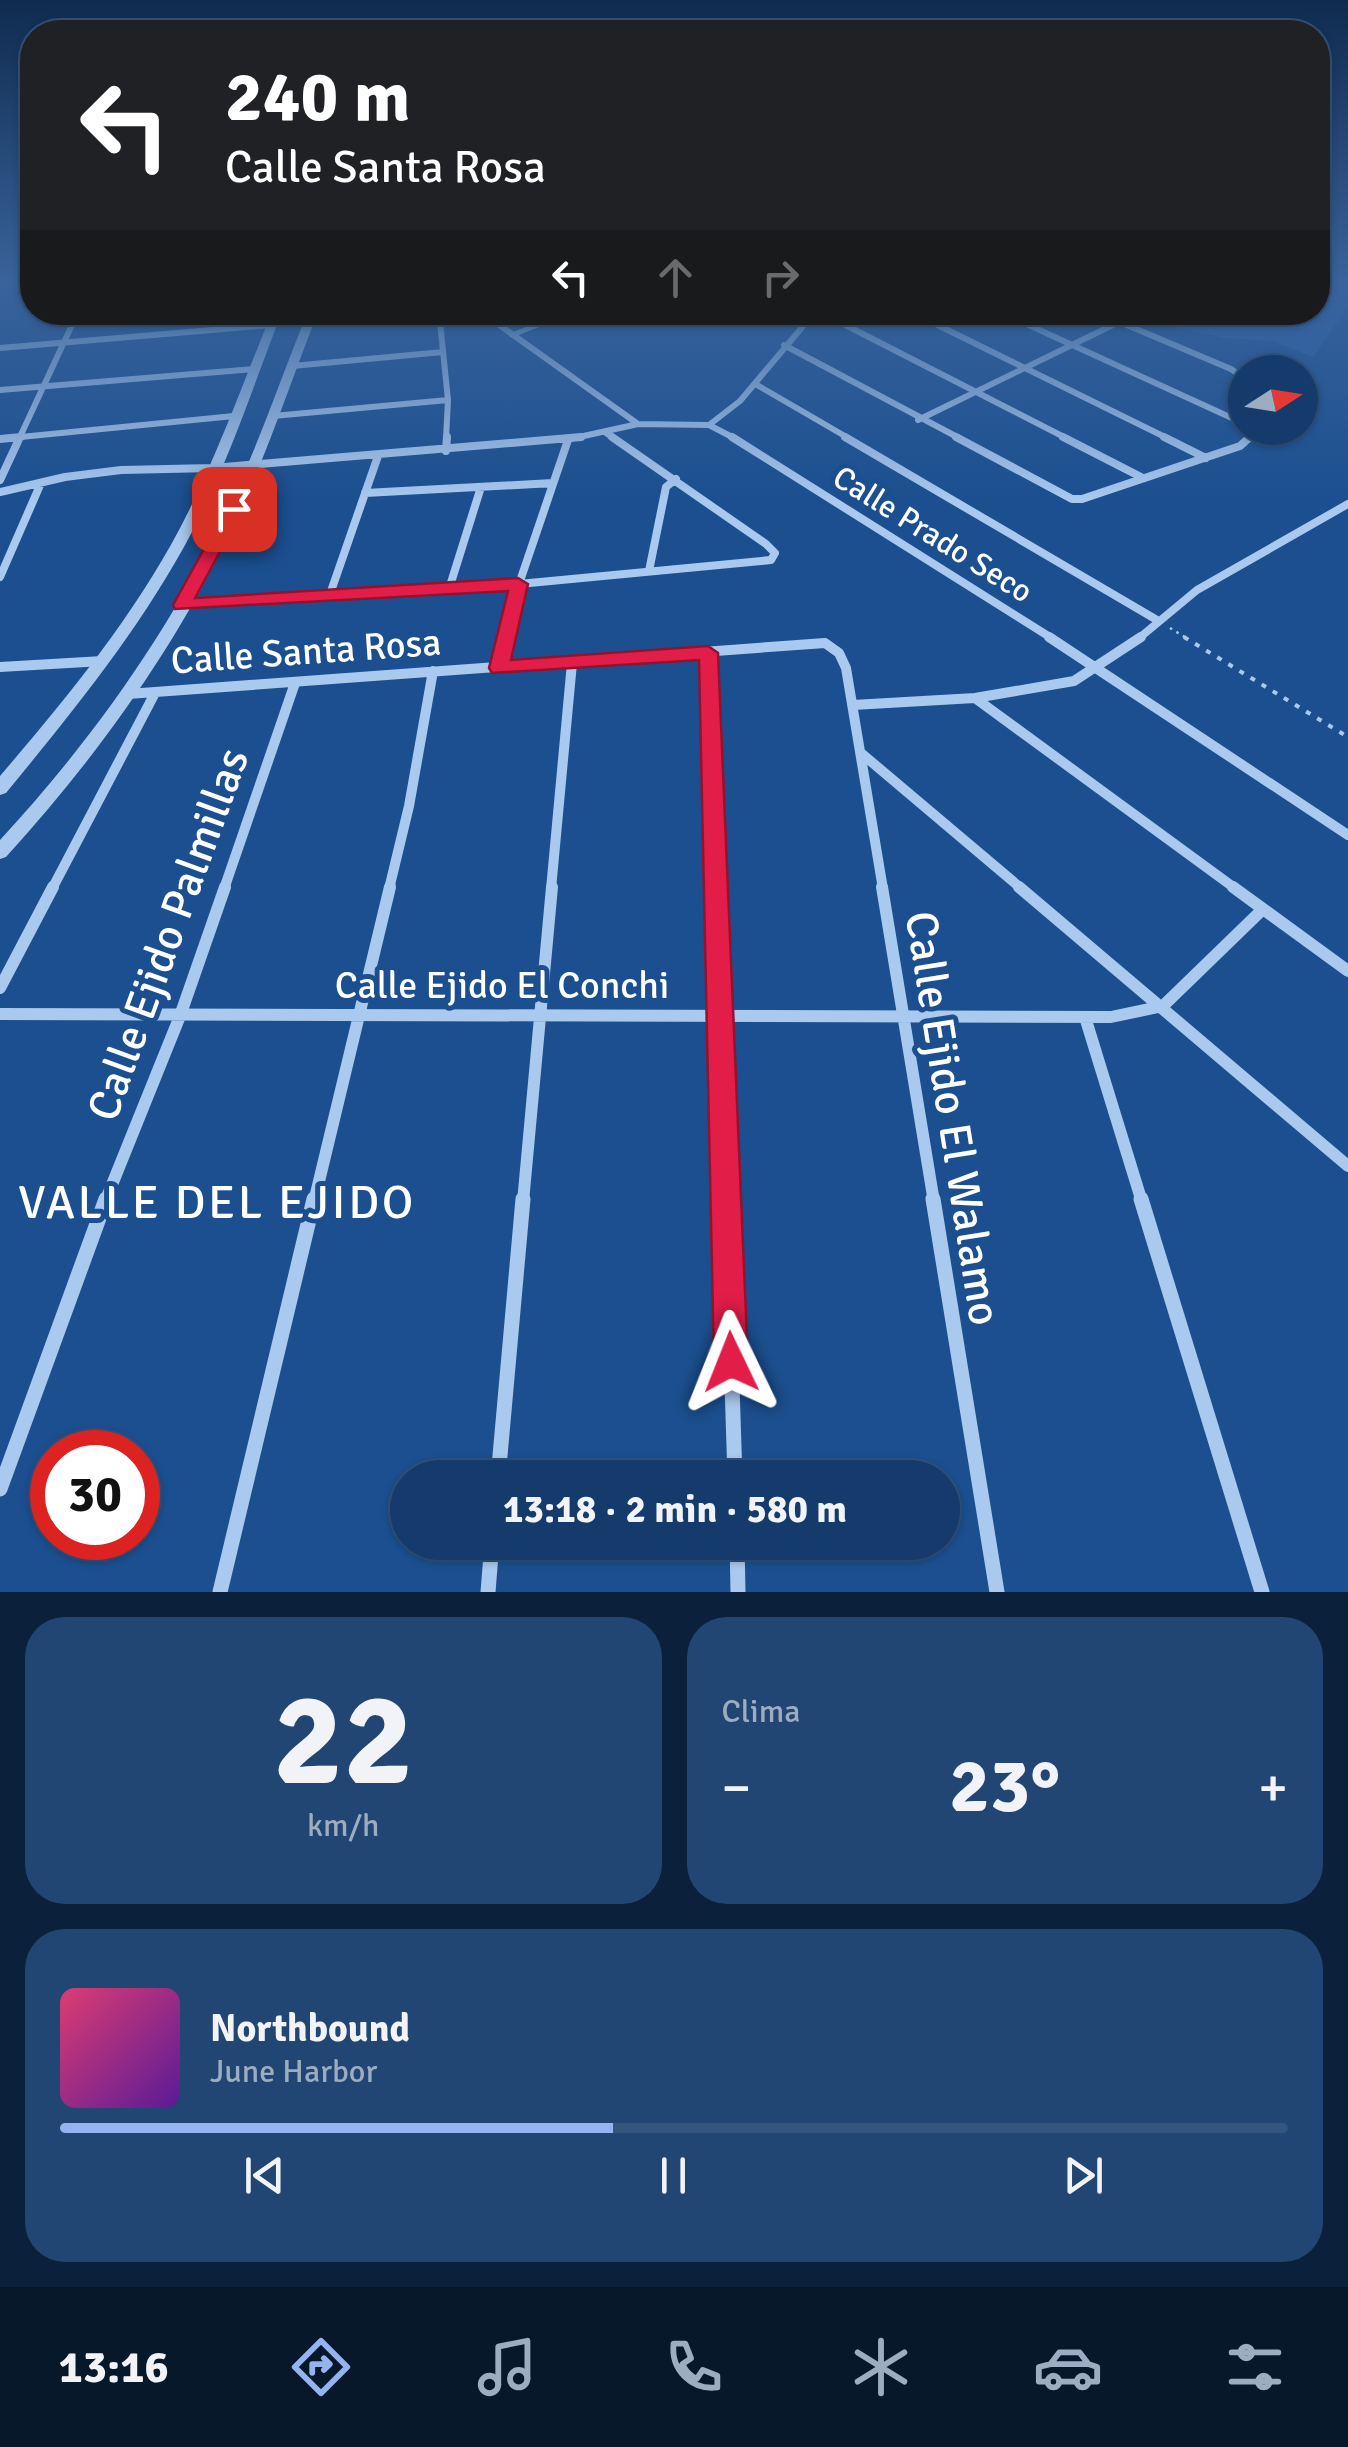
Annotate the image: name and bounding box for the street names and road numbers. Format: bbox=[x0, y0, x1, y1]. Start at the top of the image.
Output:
street label: Calle Prado Seco bbox=[826, 458, 1040, 611]
street label: Calle Santa Rosa bbox=[169, 619, 443, 684]
street label: Calle Ejido Palmillas bbox=[76, 741, 261, 1128]
street label: Calle Ejido El Walamo bbox=[893, 907, 1012, 1329]
street label: Calle Ejido El Conchi bbox=[335, 962, 669, 1009]

